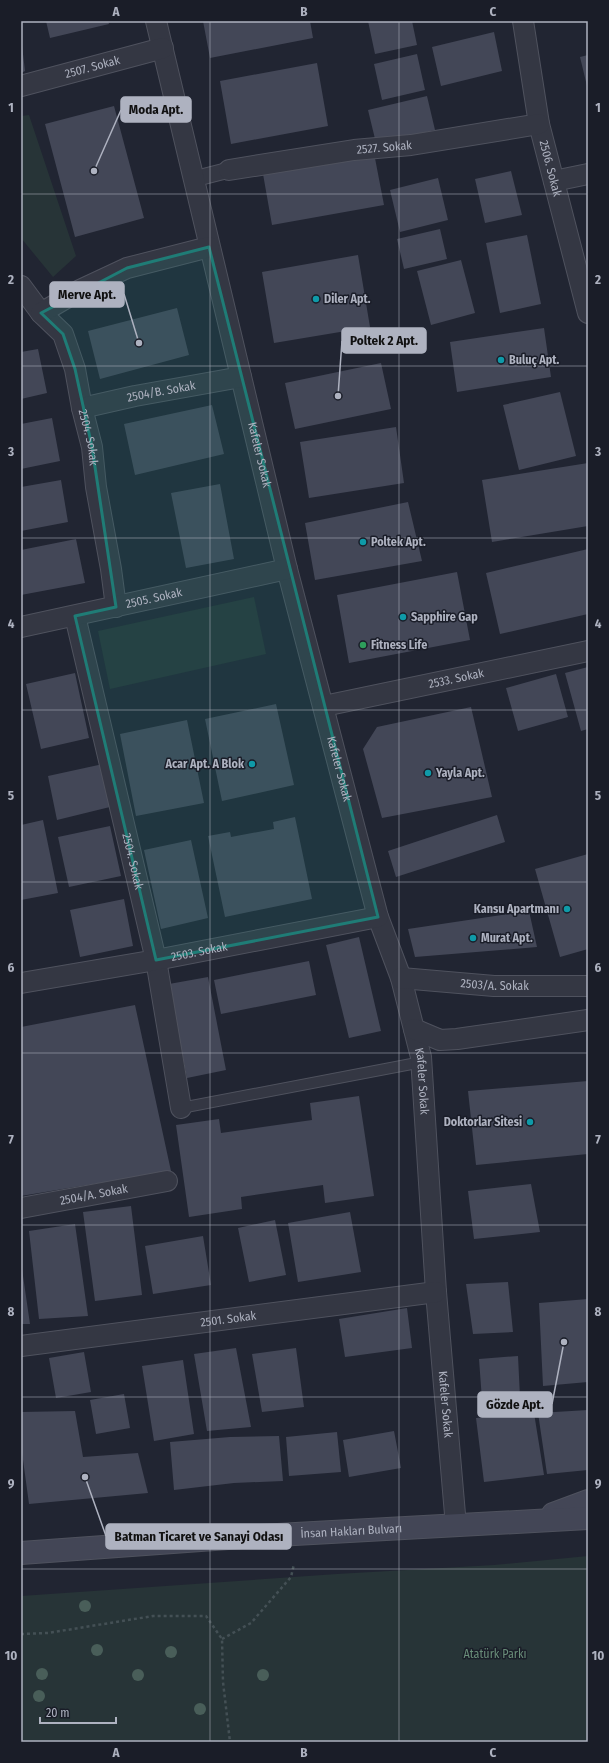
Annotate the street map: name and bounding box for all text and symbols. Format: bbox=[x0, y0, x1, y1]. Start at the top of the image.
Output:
text: A bbox=[111, 4, 120, 19]
text: B bbox=[300, 4, 308, 19]
text: C bbox=[490, 4, 497, 19]
street label: 2507. Sokak bbox=[63, 53, 122, 81]
callout: Moda Apt. bbox=[121, 97, 191, 122]
text: 1 bbox=[8, 100, 14, 115]
text: 1 bbox=[595, 100, 601, 115]
text: Moda Apt. bbox=[129, 102, 183, 117]
street label: 2527. Sokak bbox=[356, 138, 413, 157]
street label: 2506. Sokak bbox=[536, 139, 565, 198]
text: 2 bbox=[7, 272, 14, 287]
text: 2 bbox=[594, 272, 601, 287]
callout: Merve Apt. bbox=[50, 282, 124, 307]
text: Merve Apt. bbox=[58, 287, 116, 302]
place label: Diler Apt. bbox=[324, 292, 371, 306]
marker: Diler Apt. bbox=[311, 294, 321, 304]
callout: Poltek 2 Apt. bbox=[342, 328, 426, 353]
text: Poltek 2 Apt. bbox=[350, 333, 418, 348]
place label: Buluç Apt. bbox=[509, 353, 560, 368]
marker: Buluç Apt. bbox=[496, 355, 506, 365]
street label: 2504/B. Sokak bbox=[126, 378, 197, 405]
street label: 2504. Sokak bbox=[76, 408, 101, 467]
street label: Kafeler Sokak bbox=[245, 421, 274, 489]
text: 3 bbox=[7, 444, 14, 459]
text: 3 bbox=[594, 444, 601, 459]
place label: Poltek Apt. bbox=[371, 535, 426, 549]
marker: Poltek Apt. bbox=[358, 537, 368, 547]
street label: 2505. Sokak bbox=[124, 585, 184, 611]
place label: Sapphire Gap bbox=[411, 610, 478, 624]
marker: Sapphire Gap bbox=[398, 612, 408, 622]
text: 4 bbox=[8, 616, 15, 631]
text: 4 bbox=[595, 616, 602, 631]
place label: Fitness Life bbox=[371, 638, 427, 652]
marker: Fitness Life bbox=[358, 640, 368, 650]
street label: 2533. Sokak bbox=[427, 666, 485, 691]
street label: Kafeler Sokak bbox=[324, 735, 355, 803]
place label: Acar Apt. A Blok bbox=[164, 757, 245, 771]
marker: Acar Apt. A Blok bbox=[247, 759, 257, 769]
place label: Yayla Apt. bbox=[435, 766, 485, 780]
marker: Yayla Apt. bbox=[423, 768, 433, 778]
text: 5 bbox=[8, 788, 14, 803]
text: 5 bbox=[595, 788, 601, 803]
street label: 2504. Sokak bbox=[119, 832, 146, 891]
place label: Kansu Apartmanı bbox=[474, 902, 559, 916]
marker: Kansu Apartmanı bbox=[562, 904, 572, 914]
place label: Murat Apt. bbox=[481, 931, 533, 945]
marker: Murat Apt. bbox=[468, 933, 478, 943]
street label: 2503. Sokak bbox=[170, 939, 229, 964]
text: 6 bbox=[8, 960, 15, 975]
text: 6 bbox=[595, 960, 602, 975]
street label: 2503/A. Sokak bbox=[460, 976, 529, 993]
street label: Kafeler Sokak bbox=[412, 1046, 432, 1115]
place label: Doktorlar Sitesi bbox=[444, 1115, 522, 1129]
marker: Doktorlar Sitesi bbox=[525, 1117, 535, 1127]
text: 7 bbox=[8, 1132, 14, 1147]
text: 7 bbox=[595, 1132, 601, 1147]
street label: 2504/A. Sokak bbox=[59, 1181, 129, 1208]
text: 8 bbox=[8, 1304, 15, 1319]
text: 8 bbox=[595, 1304, 602, 1319]
street label: 2501. Sokak bbox=[200, 1308, 257, 1330]
street label: Kafeler Sokak bbox=[436, 1370, 455, 1439]
callout: Gözde Apt. bbox=[478, 1392, 552, 1417]
text: Gözde Apt. bbox=[486, 1397, 544, 1412]
text: 9 bbox=[8, 1476, 15, 1491]
text: 9 bbox=[595, 1476, 602, 1491]
street label: İnsan Hakları Bulvarı bbox=[300, 1521, 402, 1541]
callout: Batman Ticaret ve Sanayi Odası bbox=[106, 1524, 291, 1549]
text: Batman Ticaret ve Sanayi Odası bbox=[115, 1529, 283, 1544]
park label: Atatürk Parkı bbox=[463, 1647, 527, 1661]
text: 10 bbox=[5, 1648, 17, 1663]
text: 10 bbox=[592, 1648, 604, 1663]
scale bar bbox=[40, 1699, 116, 1725]
text: 20 m bbox=[46, 1706, 70, 1720]
text: A bbox=[111, 1745, 120, 1760]
text: B bbox=[300, 1745, 308, 1760]
text: C bbox=[490, 1745, 497, 1760]

